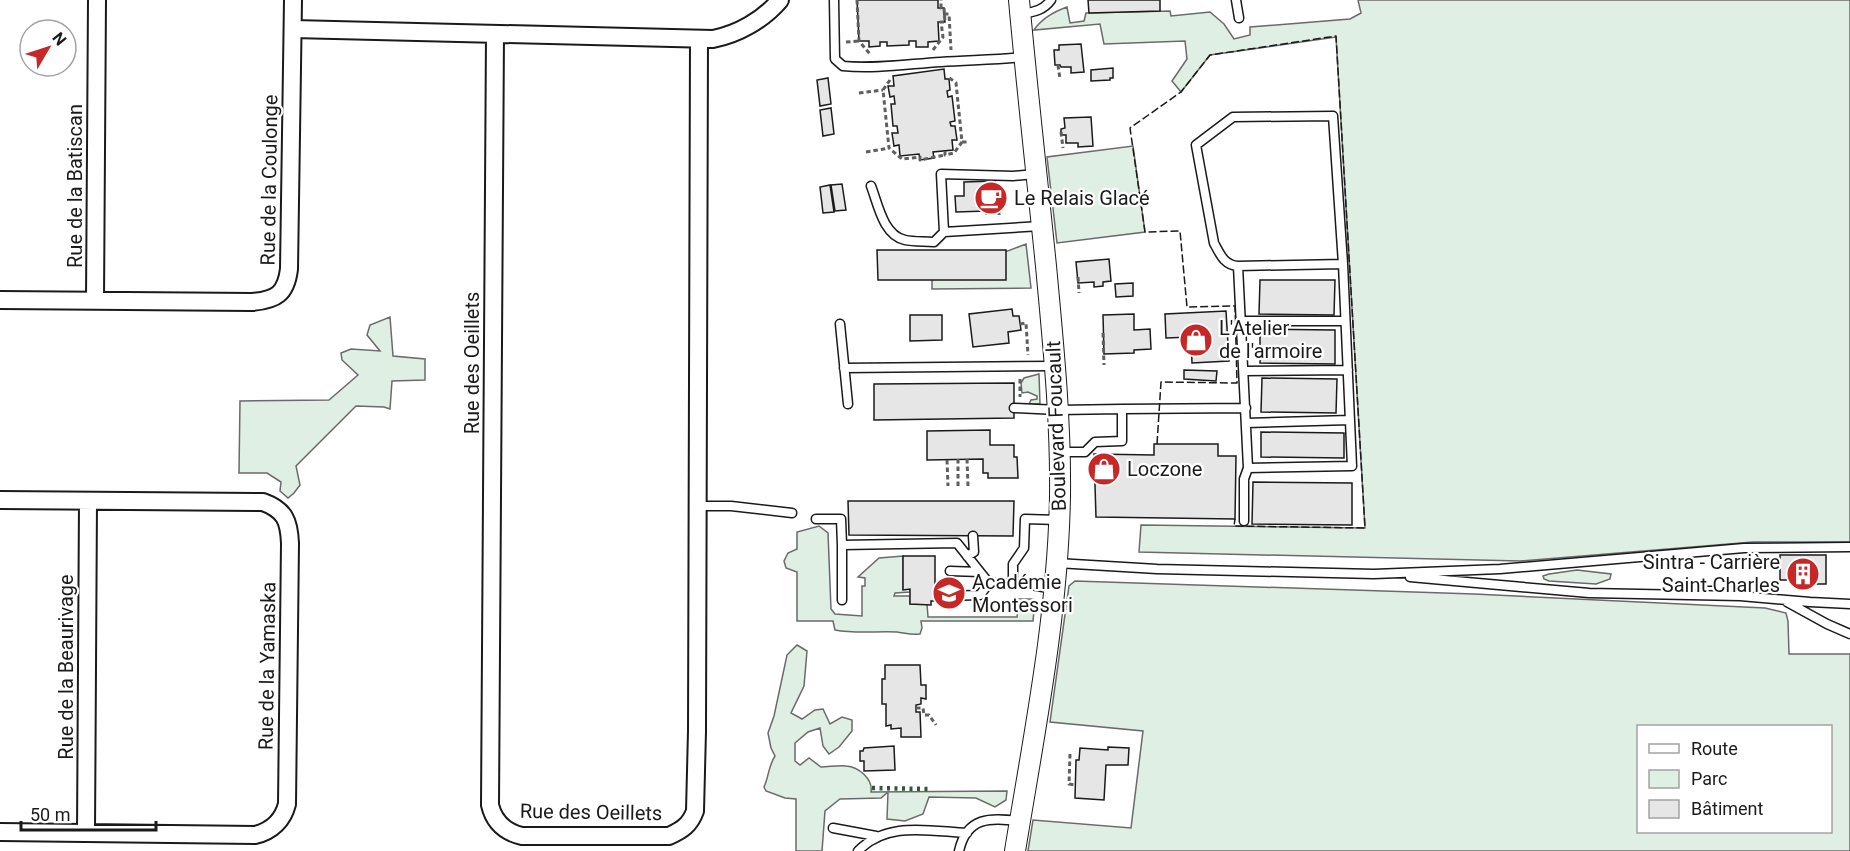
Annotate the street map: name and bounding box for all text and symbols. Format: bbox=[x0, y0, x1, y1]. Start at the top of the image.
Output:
north arrow bbox=[18, 18, 78, 78]
text: N bbox=[48, 29, 70, 49]
street label: Rue de la Coulonge bbox=[256, 94, 282, 266]
street label: Rue de la Batiscan bbox=[63, 104, 87, 268]
cafe icon: Le Relais Glacé bbox=[973, 180, 1009, 216]
place label: Le Relais Glacé bbox=[1014, 186, 1150, 210]
street label: Rue des Oeillets bbox=[460, 292, 484, 434]
place label: L'Atelier de l'armoire bbox=[1219, 316, 1322, 363]
shop icon: L'Atelier de l'armoire bbox=[1178, 322, 1214, 358]
street label: Boulevard Foucault bbox=[1041, 340, 1071, 512]
shop icon: Loczone bbox=[1086, 451, 1122, 487]
place label: Loczone bbox=[1127, 457, 1202, 481]
place label: Sintra - Carrière Saint-Charles bbox=[1643, 550, 1780, 597]
building icon: Sintra - Carrière Saint-Charles bbox=[1785, 556, 1821, 592]
place label: Académie Montessori bbox=[972, 570, 1073, 617]
street label: Rue de la Beaurivage bbox=[54, 574, 78, 760]
school or university icon: Académie Montessori bbox=[931, 575, 967, 611]
street label: Rue de la Yamaska bbox=[254, 582, 280, 750]
legend bbox=[1637, 725, 1832, 833]
text: Route bbox=[1691, 738, 1738, 759]
text: Parc bbox=[1691, 768, 1727, 789]
scale bar bbox=[21, 794, 156, 832]
text: Bâtiment bbox=[1691, 798, 1764, 819]
street label: Rue des Oeillets bbox=[520, 799, 662, 825]
text: 50 m bbox=[30, 804, 70, 825]

